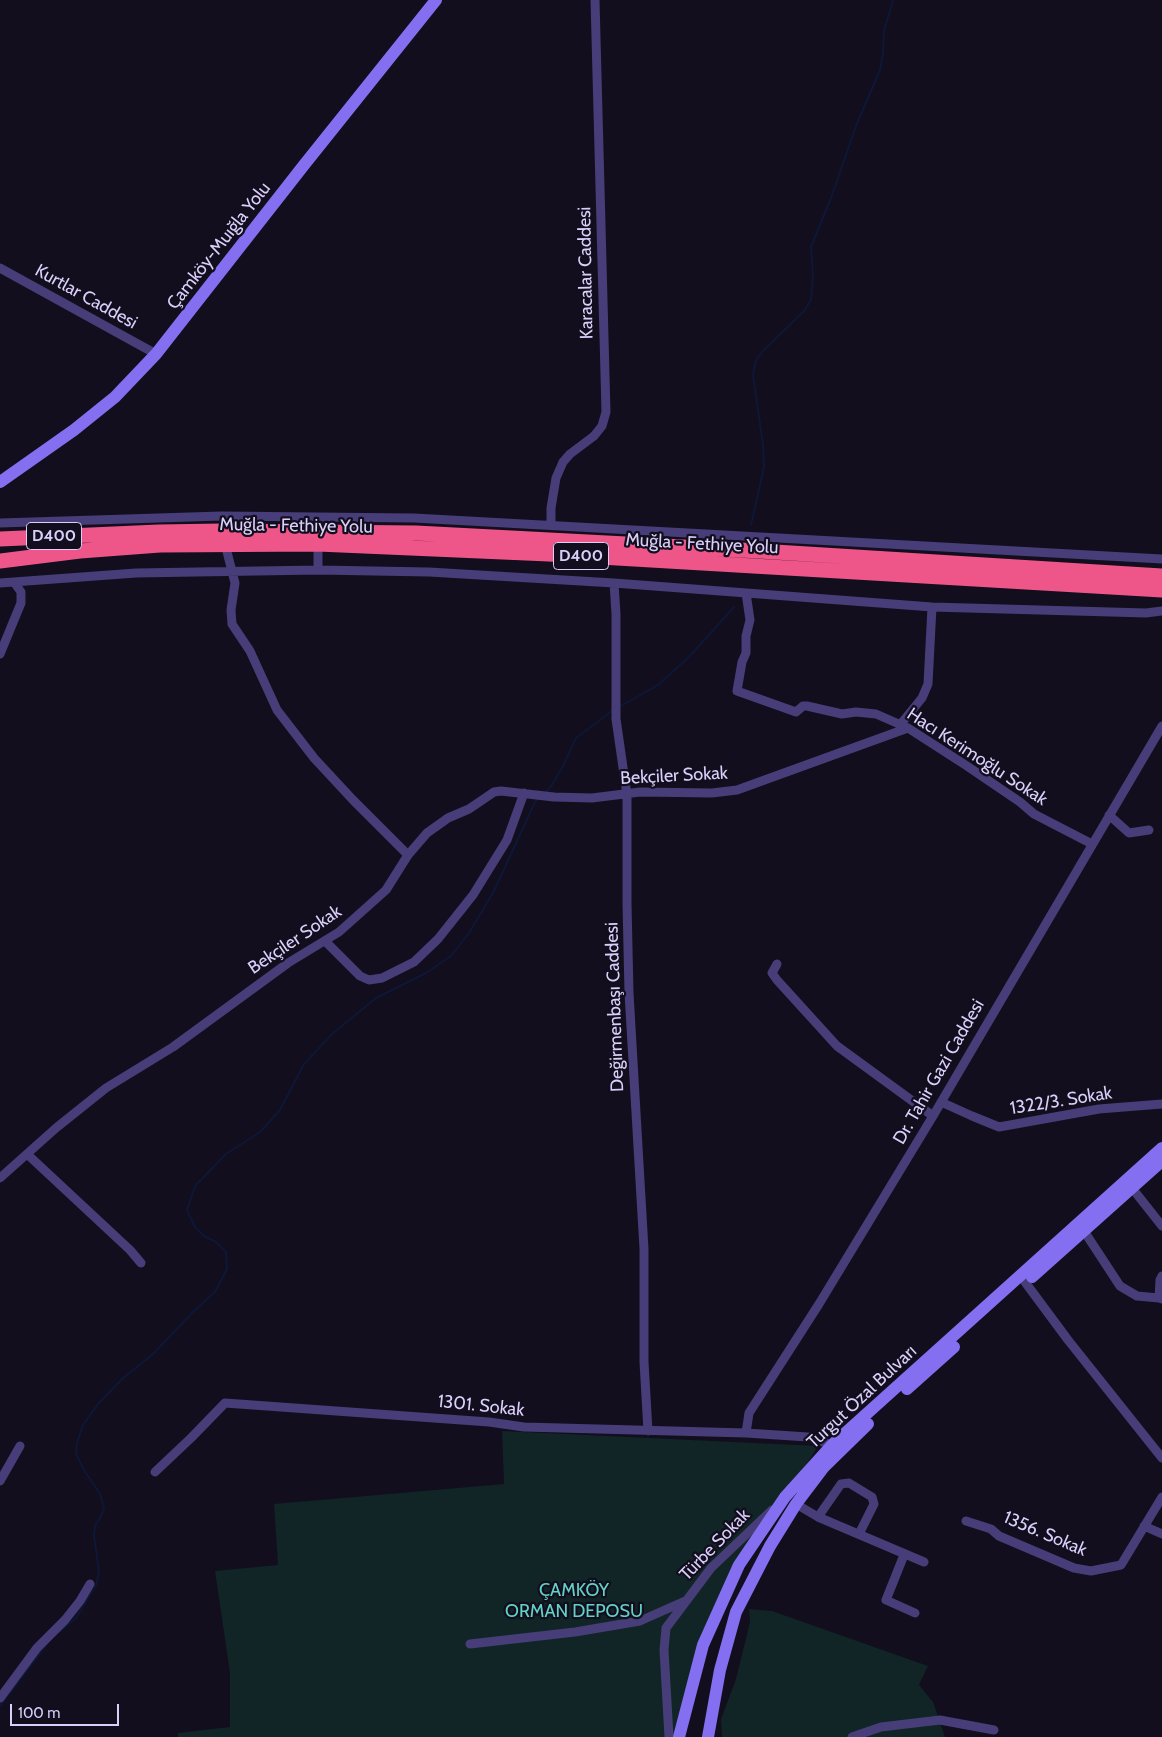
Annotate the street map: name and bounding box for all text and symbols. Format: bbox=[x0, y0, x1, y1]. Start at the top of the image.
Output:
street label: Çamköy-Muığla Yolu bbox=[163, 178, 275, 314]
street label: Karacalar Caddesi bbox=[574, 206, 598, 340]
street label: Kurtlar Caddesi bbox=[31, 260, 141, 334]
street label: Muğla - Fethiye Yolu bbox=[219, 514, 373, 538]
road number: D400 bbox=[27, 522, 82, 550]
street label: Muğla - Fethiye Yolu bbox=[625, 529, 779, 559]
road number: D400 bbox=[554, 542, 608, 570]
street label: Hacı Kerimoğlu Sokak bbox=[903, 704, 1051, 810]
street label: Bekçiler Sokak bbox=[620, 762, 728, 790]
street label: Bekçiler Sokak bbox=[244, 901, 346, 979]
street label: Değirmenbaşı Caddesi bbox=[601, 922, 629, 1092]
street label: Dr. Tahir Gazi Caddesi bbox=[889, 996, 989, 1148]
street label: 1322/3. Sokak bbox=[1008, 1082, 1114, 1120]
street label: Turgut Özal Bulvarı bbox=[803, 1341, 921, 1453]
street label: 1301. Sokak bbox=[437, 1391, 525, 1421]
street label: Türbe Sokak bbox=[675, 1505, 755, 1585]
street label: 1356. Sokak bbox=[1000, 1507, 1090, 1561]
park label: ÇAMKÖY ORMAN DEPOSU bbox=[505, 1580, 643, 1622]
scale bar bbox=[12, 1694, 121, 1726]
text: 100 m bbox=[18, 1704, 60, 1722]

